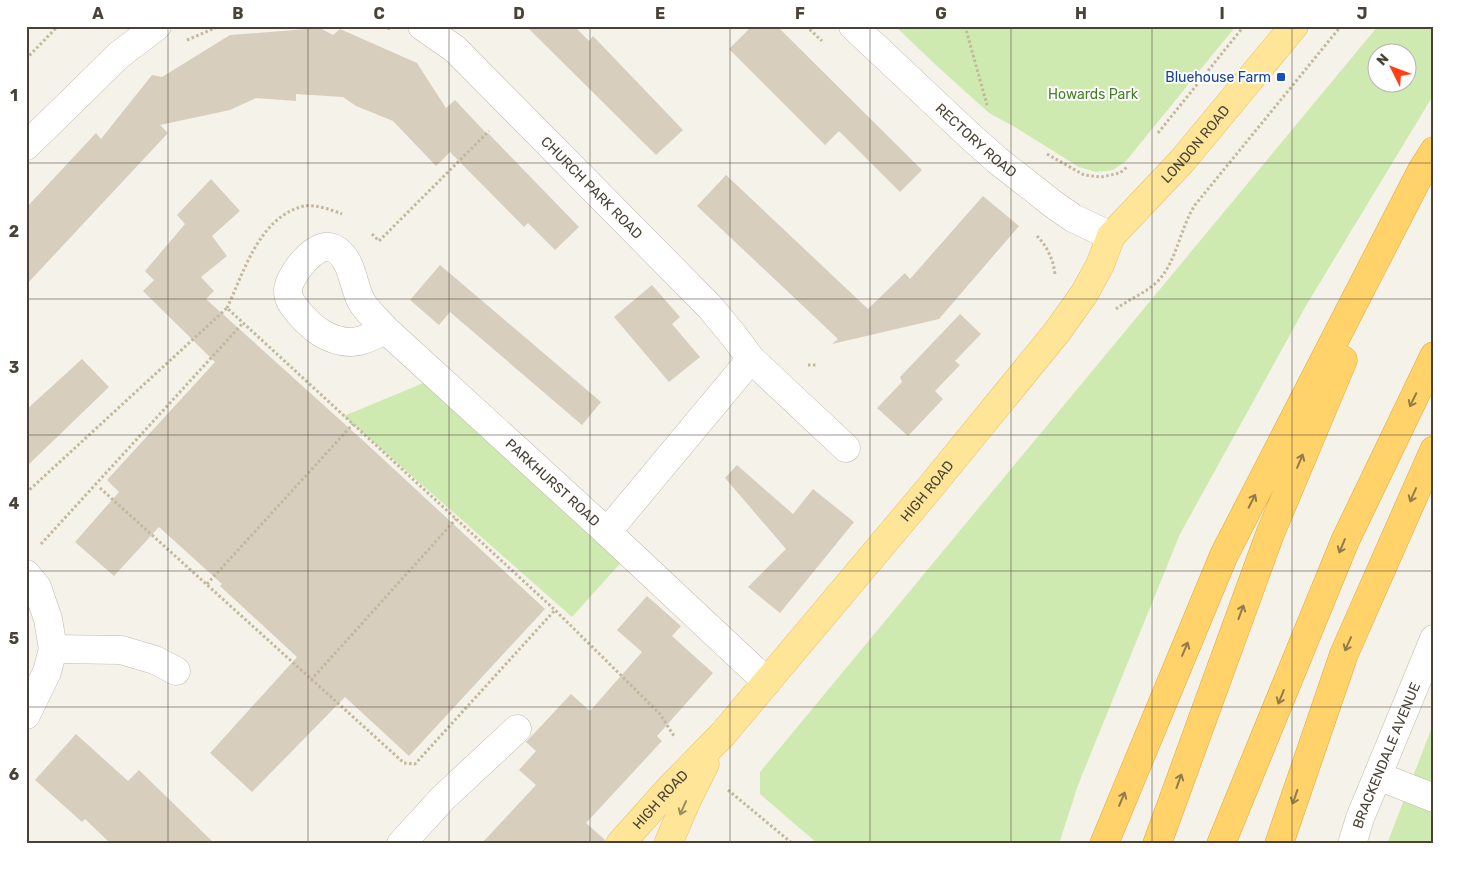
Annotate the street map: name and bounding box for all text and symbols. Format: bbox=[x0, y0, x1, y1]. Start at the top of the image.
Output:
text: A bbox=[92, 4, 104, 23]
text: B bbox=[232, 4, 244, 23]
text: C bbox=[373, 4, 385, 23]
text: D bbox=[513, 4, 525, 23]
text: E bbox=[655, 4, 665, 23]
text: F bbox=[795, 4, 805, 23]
text: G bbox=[935, 4, 947, 23]
text: H bbox=[1075, 4, 1087, 23]
text: I bbox=[1219, 4, 1225, 23]
text: J bbox=[1357, 4, 1367, 23]
north arrow bbox=[1368, 42, 1418, 92]
text: N bbox=[1373, 50, 1392, 69]
place label: Bluehouse Farm bbox=[1165, 69, 1271, 86]
marker: Bluehouse Farm bbox=[1275, 71, 1287, 83]
text: 1 bbox=[10, 86, 18, 105]
park label: Howards Park bbox=[1048, 86, 1139, 103]
street label: RECTORY ROAD bbox=[932, 100, 1020, 181]
street label: LONDON ROAD bbox=[1158, 102, 1234, 187]
street label: CHURCH PARK ROAD bbox=[537, 133, 646, 243]
text: 2 bbox=[9, 222, 19, 241]
text: 3 bbox=[9, 358, 19, 377]
one-way arrow bbox=[1407, 392, 1417, 407]
street label: PARKHURST ROAD bbox=[502, 435, 603, 530]
one-way arrow bbox=[1296, 454, 1306, 469]
street label: HIGH ROAD bbox=[897, 457, 958, 525]
one-way arrow bbox=[1408, 487, 1418, 502]
one-way arrow bbox=[1247, 493, 1257, 508]
text: 4 bbox=[9, 494, 20, 513]
one-way arrow bbox=[1337, 538, 1347, 553]
one-way arrow bbox=[1237, 605, 1246, 621]
text: 5 bbox=[9, 629, 19, 648]
one-way arrow bbox=[1343, 636, 1352, 651]
one-way arrow bbox=[1181, 641, 1190, 657]
street label: BRACKENDALE AVENUE bbox=[1349, 680, 1424, 831]
one-way arrow bbox=[1276, 689, 1285, 704]
text: 6 bbox=[9, 765, 19, 784]
street label: HIGH ROAD bbox=[629, 767, 692, 833]
one-way arrow bbox=[1175, 774, 1184, 790]
one-way arrow bbox=[1290, 789, 1299, 804]
one-way arrow bbox=[1119, 791, 1128, 806]
one-way arrow bbox=[677, 800, 687, 815]

